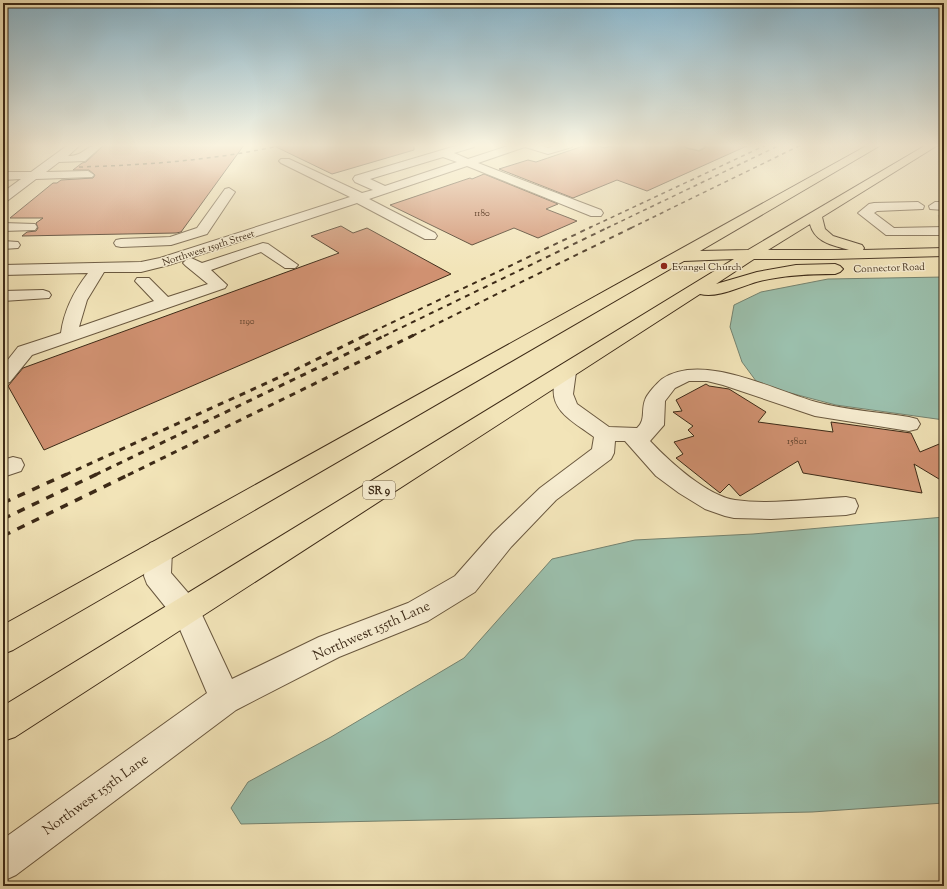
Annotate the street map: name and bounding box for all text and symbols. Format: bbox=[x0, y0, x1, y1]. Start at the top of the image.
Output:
house number: 1180 bbox=[474, 207, 490, 220]
street label: Northwest 159th Street bbox=[160, 226, 257, 270]
place label: Evangel Church bbox=[672, 260, 742, 275]
street label: Connector Road bbox=[853, 260, 925, 277]
marker: Evangel Church bbox=[659, 261, 669, 271]
house number: 1190 bbox=[239, 315, 255, 328]
house number: 15801 bbox=[787, 434, 808, 449]
road number: SR 9 bbox=[363, 481, 395, 499]
street label: Northwest 155th Lane bbox=[310, 597, 434, 667]
street label: Northwest 155th Lane bbox=[39, 750, 153, 841]

